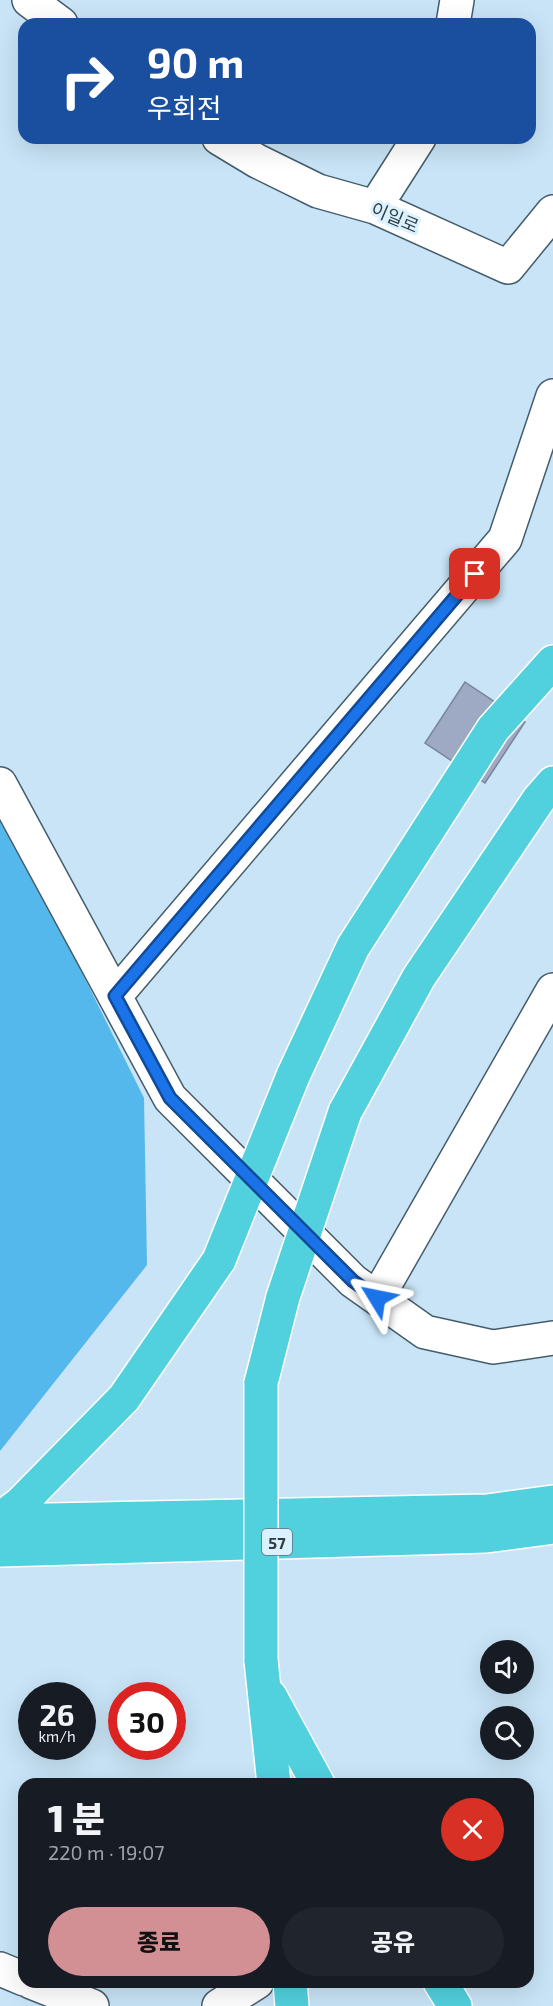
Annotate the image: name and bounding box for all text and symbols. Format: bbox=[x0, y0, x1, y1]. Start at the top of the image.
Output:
text: 90 m bbox=[147, 36, 244, 86]
icon: right bbox=[48, 42, 126, 120]
text: 우회전 bbox=[147, 91, 222, 123]
street label: 이일로 bbox=[368, 197, 422, 237]
pin bbox=[449, 548, 500, 599]
icon: arrive bbox=[458, 557, 491, 590]
position arrow bbox=[345, 1266, 409, 1330]
road number: 57 bbox=[262, 1529, 292, 1555]
map controls bbox=[480, 1640, 534, 1760]
button: sound bbox=[480, 1640, 534, 1694]
speed limit sign: 30 bbox=[108, 1682, 186, 1760]
text: 26 bbox=[39, 1696, 75, 1732]
button: search bbox=[480, 1706, 534, 1760]
text: km/h bbox=[38, 1727, 76, 1745]
text: 1 분 bbox=[48, 1796, 105, 1839]
button: close bbox=[441, 1798, 504, 1861]
text: 220 m · 19:07 bbox=[48, 1840, 165, 1864]
button: 종료 bbox=[48, 1907, 270, 1976]
button: 공유 bbox=[282, 1907, 504, 1976]

